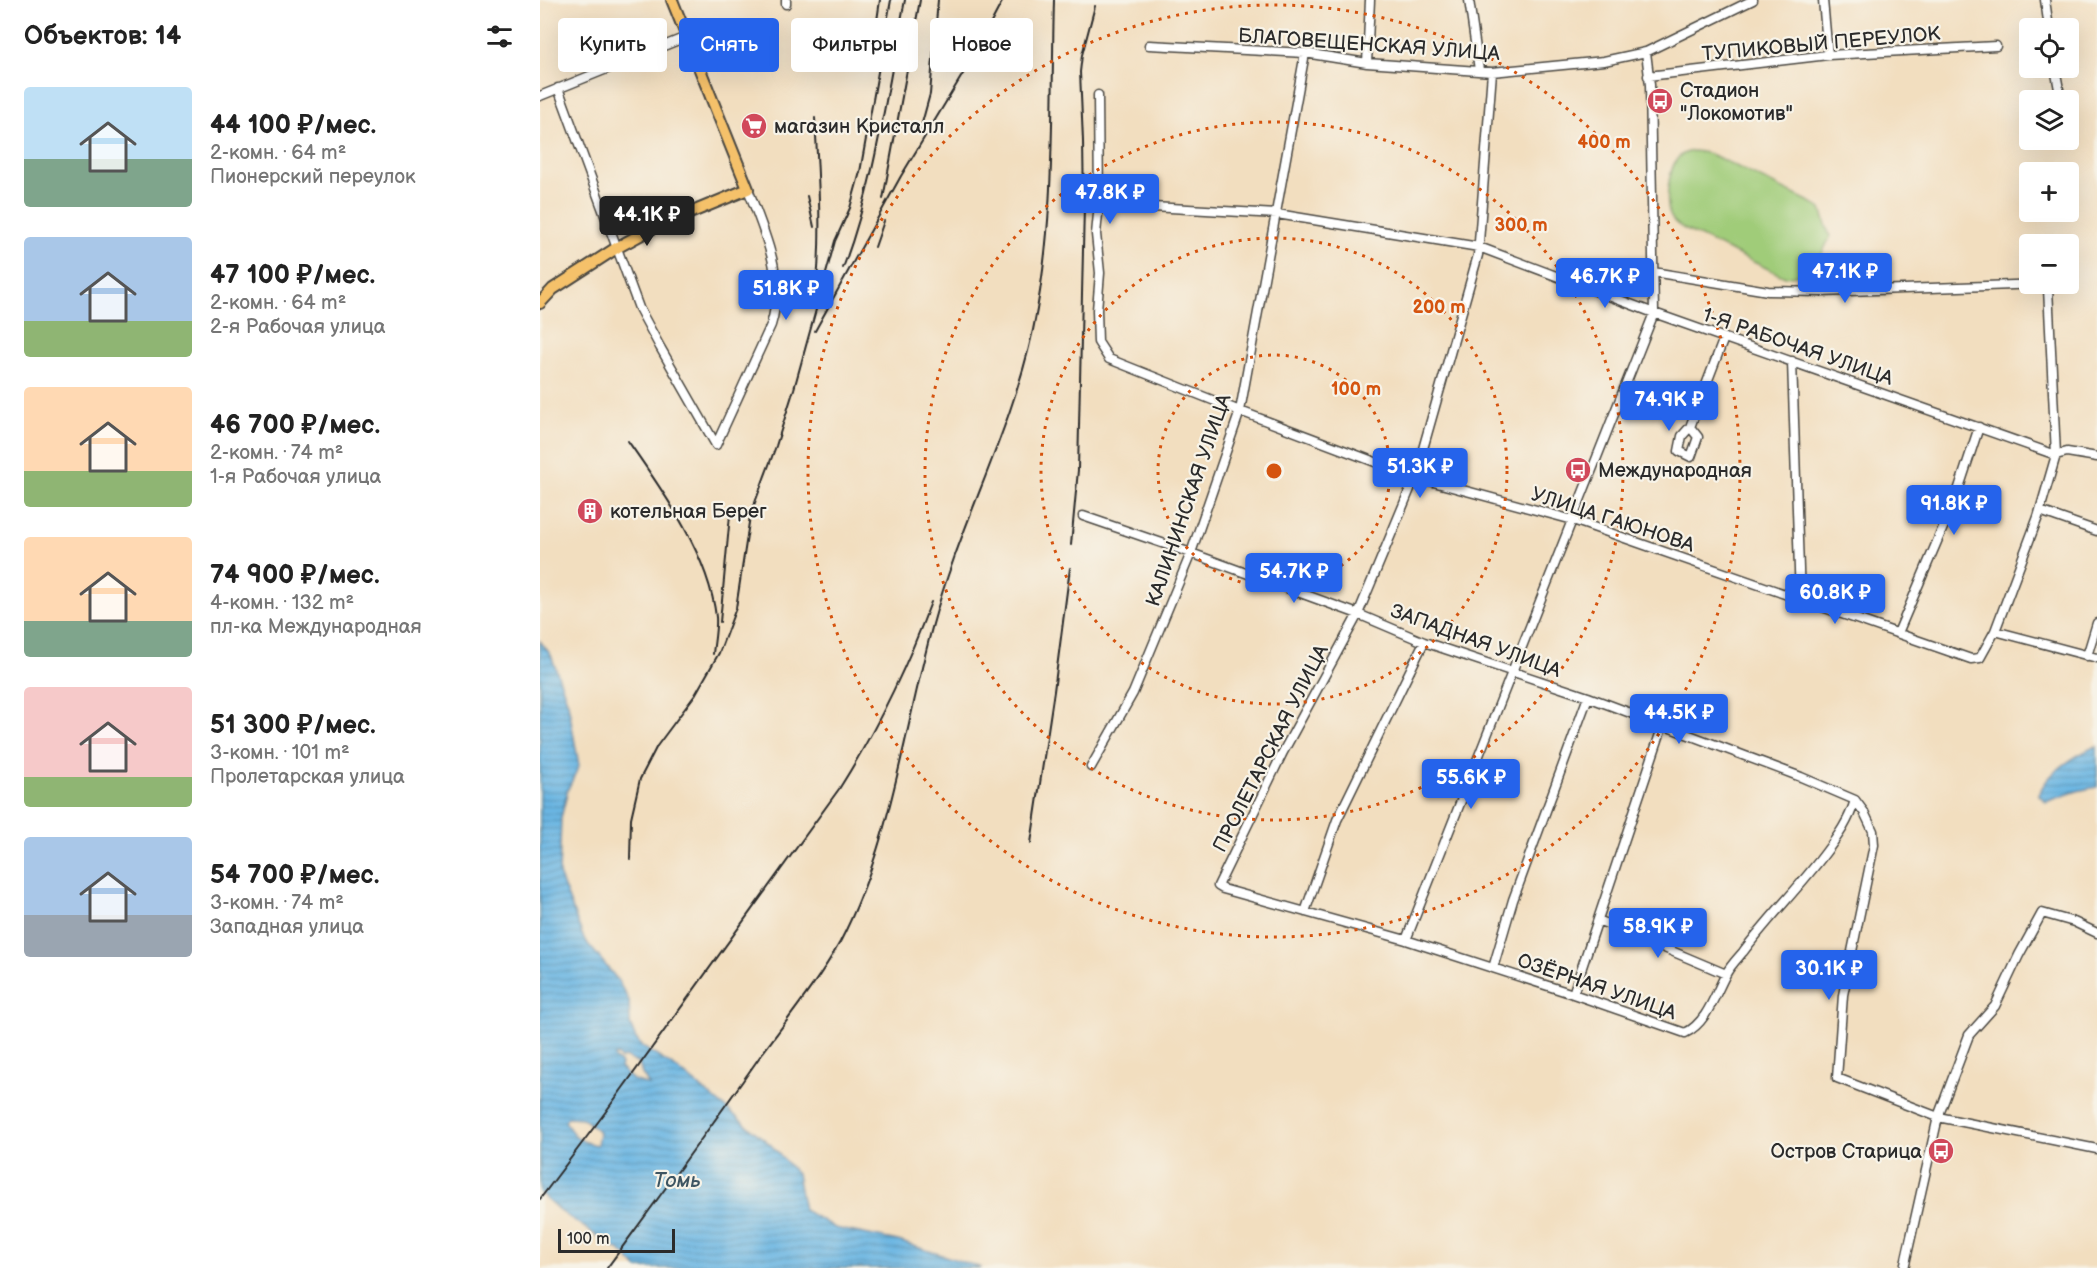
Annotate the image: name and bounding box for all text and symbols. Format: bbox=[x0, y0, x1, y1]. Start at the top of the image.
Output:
chip: Купить bbox=[558, 18, 667, 72]
chip: Снять bbox=[679, 18, 779, 72]
chip: Фильтры bbox=[791, 18, 918, 72]
chip: Новое bbox=[930, 18, 1033, 72]
map controls bbox=[2019, 18, 2079, 294]
button: locate bbox=[2019, 18, 2079, 78]
icon: filters bbox=[483, 20, 516, 53]
text: Объектов: 14 bbox=[24, 21, 181, 52]
street label: ТУПИКОВЫЙ ПЕРЕУЛОК bbox=[1701, 22, 1941, 66]
street label: БЛАГОВЕЩЕНСКАЯ УЛИЦА bbox=[1237, 24, 1501, 66]
place label: Стадион "Локомотив" bbox=[1680, 79, 1793, 126]
bus stop icon: Стадион "Локомотив" bbox=[1645, 86, 1675, 116]
button: layers bbox=[2019, 90, 2079, 150]
text: 44 100 ₽/мес. bbox=[210, 110, 376, 141]
icon: home bbox=[72, 111, 144, 183]
supermarket icon: магазин Кристалл bbox=[739, 111, 769, 141]
place label: магазин Кристалл bbox=[774, 115, 944, 139]
text: 400 m bbox=[1577, 132, 1631, 153]
text: 2-комн. · 64 m² bbox=[210, 141, 346, 165]
button: + bbox=[2019, 162, 2079, 222]
text: Пионерский переулок bbox=[210, 165, 416, 189]
pin: 47.8K ₽ bbox=[1055, 174, 1165, 225]
text: 47.8K ₽ bbox=[1075, 181, 1145, 205]
pin: 44.1K ₽ bbox=[592, 196, 702, 247]
text: 44.1K ₽ bbox=[613, 203, 681, 227]
text: 300 m bbox=[1494, 215, 1548, 236]
button: − bbox=[2019, 234, 2079, 294]
pin: 47.1K ₽ bbox=[1790, 253, 1900, 304]
pin: 46.7K ₽ bbox=[1550, 258, 1660, 309]
text: 47 100 ₽/мес. bbox=[210, 260, 375, 291]
text: 47.1K ₽ bbox=[1812, 260, 1878, 284]
icon: home bbox=[72, 261, 144, 333]
text: 46.7K ₽ bbox=[1570, 265, 1640, 289]
pin: 51.8K ₽ bbox=[731, 270, 841, 321]
text: 51.8K ₽ bbox=[752, 277, 820, 301]
text: 2-комн. · 64 m² bbox=[210, 291, 346, 315]
text: 200 m bbox=[1412, 297, 1466, 318]
street label: 1-Я РАБОЧАЯ УЛИЦА bbox=[1699, 303, 1897, 391]
text: 2-я Рабочая улица bbox=[210, 315, 385, 339]
text: 100 m bbox=[1331, 379, 1381, 400]
pin: 74.9K ₽ bbox=[1614, 381, 1724, 432]
text: 74.9K ₽ bbox=[1634, 388, 1704, 412]
street label: КАЛИНИНСКАЯ УЛИЦА bbox=[1141, 390, 1237, 610]
text: 46 700 ₽/мес. bbox=[210, 410, 380, 441]
icon: home bbox=[72, 411, 144, 483]
text: 2-комн. · 74 m² bbox=[210, 441, 343, 465]
pin: 51.3K ₽ bbox=[1365, 448, 1475, 499]
text: 51.3K ₽ bbox=[1387, 455, 1453, 479]
bus stop icon: Международная bbox=[1563, 455, 1593, 485]
place label: Международная bbox=[1598, 459, 1752, 483]
centre of rings bbox=[1264, 461, 1284, 481]
text: 1-я Рабочая улица bbox=[210, 465, 381, 489]
street label: УЛИЦА ГАЮНОВА bbox=[1528, 482, 1698, 558]
pin: 91.8K ₽ bbox=[1899, 485, 2009, 536]
text: 91.8K ₽ bbox=[1920, 492, 1988, 516]
building icon: котельная Берег bbox=[575, 496, 605, 526]
place label: котельная Берег bbox=[610, 500, 767, 524]
pin: 54.7K ₽ bbox=[1239, 553, 1349, 604]
text: 74 900 ₽/мес. bbox=[210, 560, 380, 591]
text: 54.7K ₽ bbox=[1259, 560, 1329, 584]
icon: home bbox=[72, 561, 144, 633]
pin: 60.8K ₽ bbox=[1780, 574, 1890, 625]
text: 60.8K ₽ bbox=[1799, 581, 1871, 605]
text: 4-комн. · 132 m² bbox=[210, 591, 354, 615]
street label: ЗАПАДНАЯ УЛИЦА bbox=[1387, 599, 1565, 683]
text: пл-ка Международная bbox=[210, 615, 422, 639]
street label: ПРОЛЕТАРСКАЯ УЛИЦА bbox=[1208, 640, 1334, 856]
pin: 44.5K ₽ bbox=[1624, 694, 1734, 745]
text: 44.5K ₽ bbox=[1644, 701, 1714, 725]
text: 51 300 ₽/мес. bbox=[210, 710, 376, 741]
icon: home bbox=[72, 711, 144, 783]
text: 3-комн. · 101 m² bbox=[210, 741, 350, 765]
pin: 55.6K ₽ bbox=[1416, 759, 1526, 810]
text: Пролетарская улица bbox=[210, 765, 405, 789]
text: 55.6K ₽ bbox=[1436, 766, 1506, 790]
text: 54 700 ₽/мес. bbox=[210, 860, 379, 891]
icon: home bbox=[72, 861, 144, 933]
text: 3-комн. · 74 m² bbox=[210, 891, 344, 915]
pin: 58.9K ₽ bbox=[1603, 908, 1713, 959]
text: Западная улица bbox=[210, 915, 364, 939]
text: 58.9K ₽ bbox=[1623, 915, 1693, 939]
street label: ОЗЁРНАЯ УЛИЦА bbox=[1514, 948, 1681, 1026]
pin: 30.1K ₽ bbox=[1774, 950, 1884, 1001]
text: 30.1K ₽ bbox=[1795, 957, 1863, 981]
bus stop icon: Остров Старица bbox=[1926, 1136, 1956, 1166]
place label: Остров Старица bbox=[1771, 1140, 1922, 1164]
water label: Томь bbox=[653, 1168, 701, 1193]
scale bar bbox=[558, 1226, 675, 1254]
text: 100 m bbox=[567, 1230, 610, 1249]

